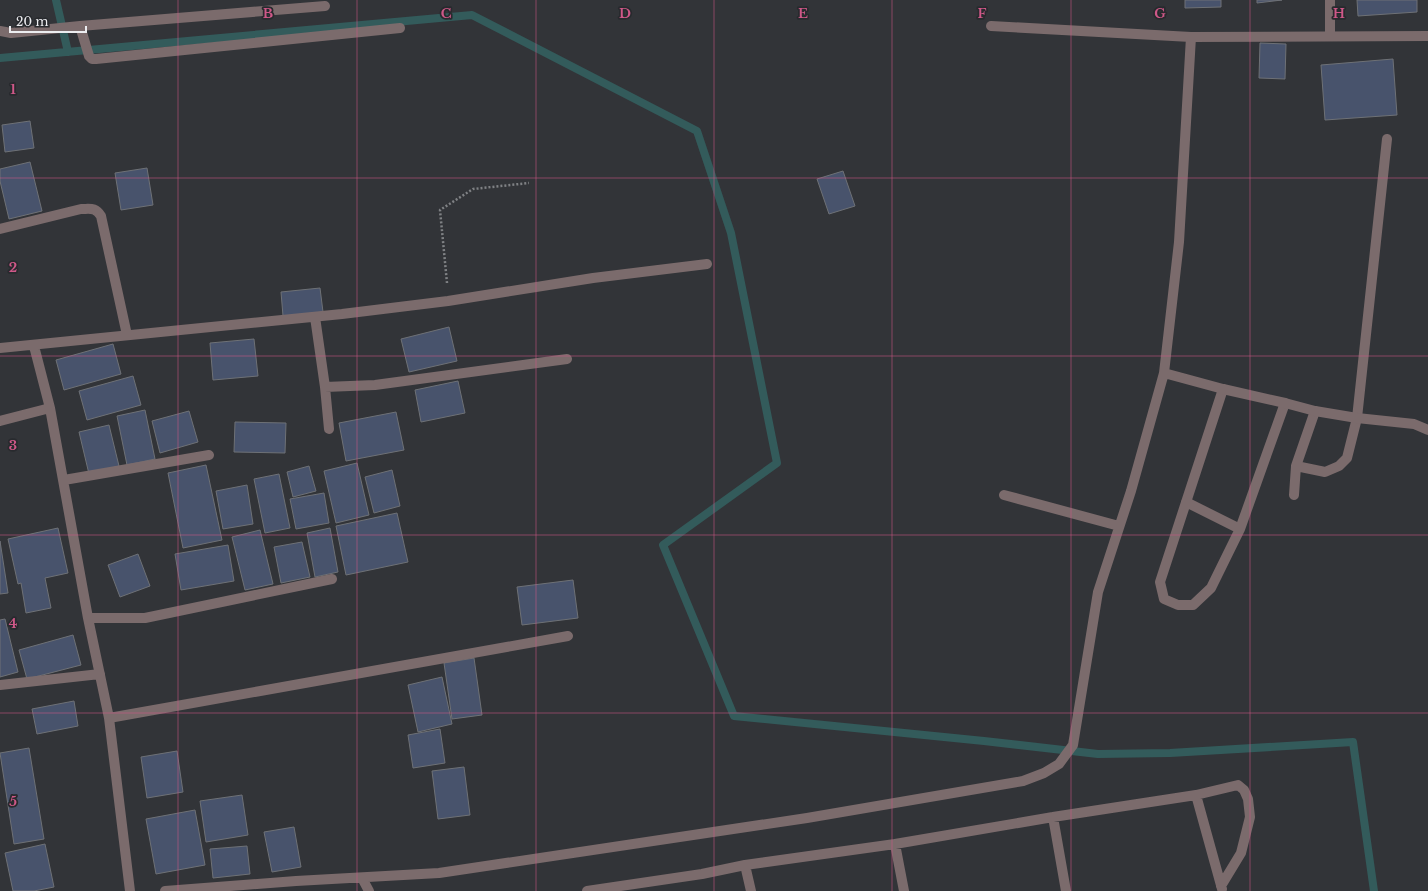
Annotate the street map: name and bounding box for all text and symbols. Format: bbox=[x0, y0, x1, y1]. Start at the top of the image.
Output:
text: B bbox=[263, 5, 273, 22]
text: C bbox=[441, 5, 452, 22]
text: D bbox=[619, 5, 631, 22]
text: E bbox=[798, 5, 808, 22]
text: F bbox=[978, 5, 987, 22]
text: G bbox=[1154, 5, 1166, 22]
text: H bbox=[1333, 5, 1345, 22]
scale bar bbox=[10, 8, 86, 34]
text: 20 m bbox=[16, 14, 48, 29]
text: 1 bbox=[10, 81, 16, 98]
text: 2 bbox=[9, 259, 17, 276]
text: 3 bbox=[9, 437, 17, 454]
text: 4 bbox=[9, 615, 18, 632]
text: 5 bbox=[9, 793, 17, 810]

